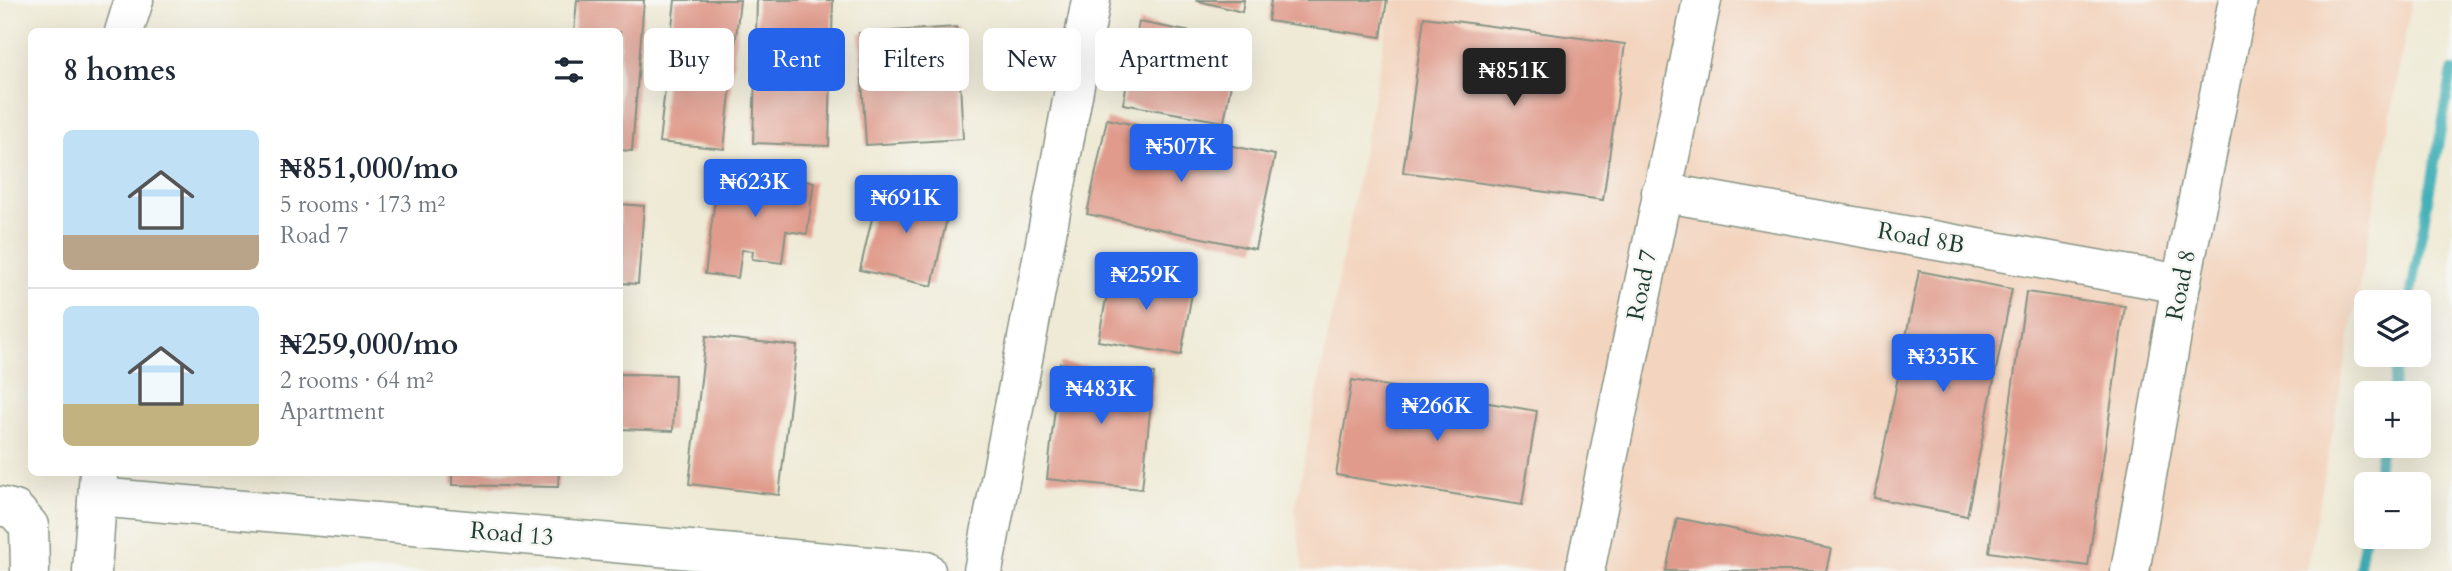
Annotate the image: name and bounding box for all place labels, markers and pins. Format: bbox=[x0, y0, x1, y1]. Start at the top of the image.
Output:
pin: ₦851K bbox=[1465, 48, 1563, 108]
pin: ₦507K bbox=[1132, 124, 1230, 184]
pin: ₦623K bbox=[706, 160, 804, 219]
pin: ₦691K bbox=[857, 176, 955, 235]
pin: ₦259K bbox=[1097, 252, 1195, 312]
pin: ₦335K bbox=[1894, 334, 1992, 394]
pin: ₦483K bbox=[1052, 366, 1150, 426]
pin: ₦266K bbox=[1388, 384, 1486, 443]

